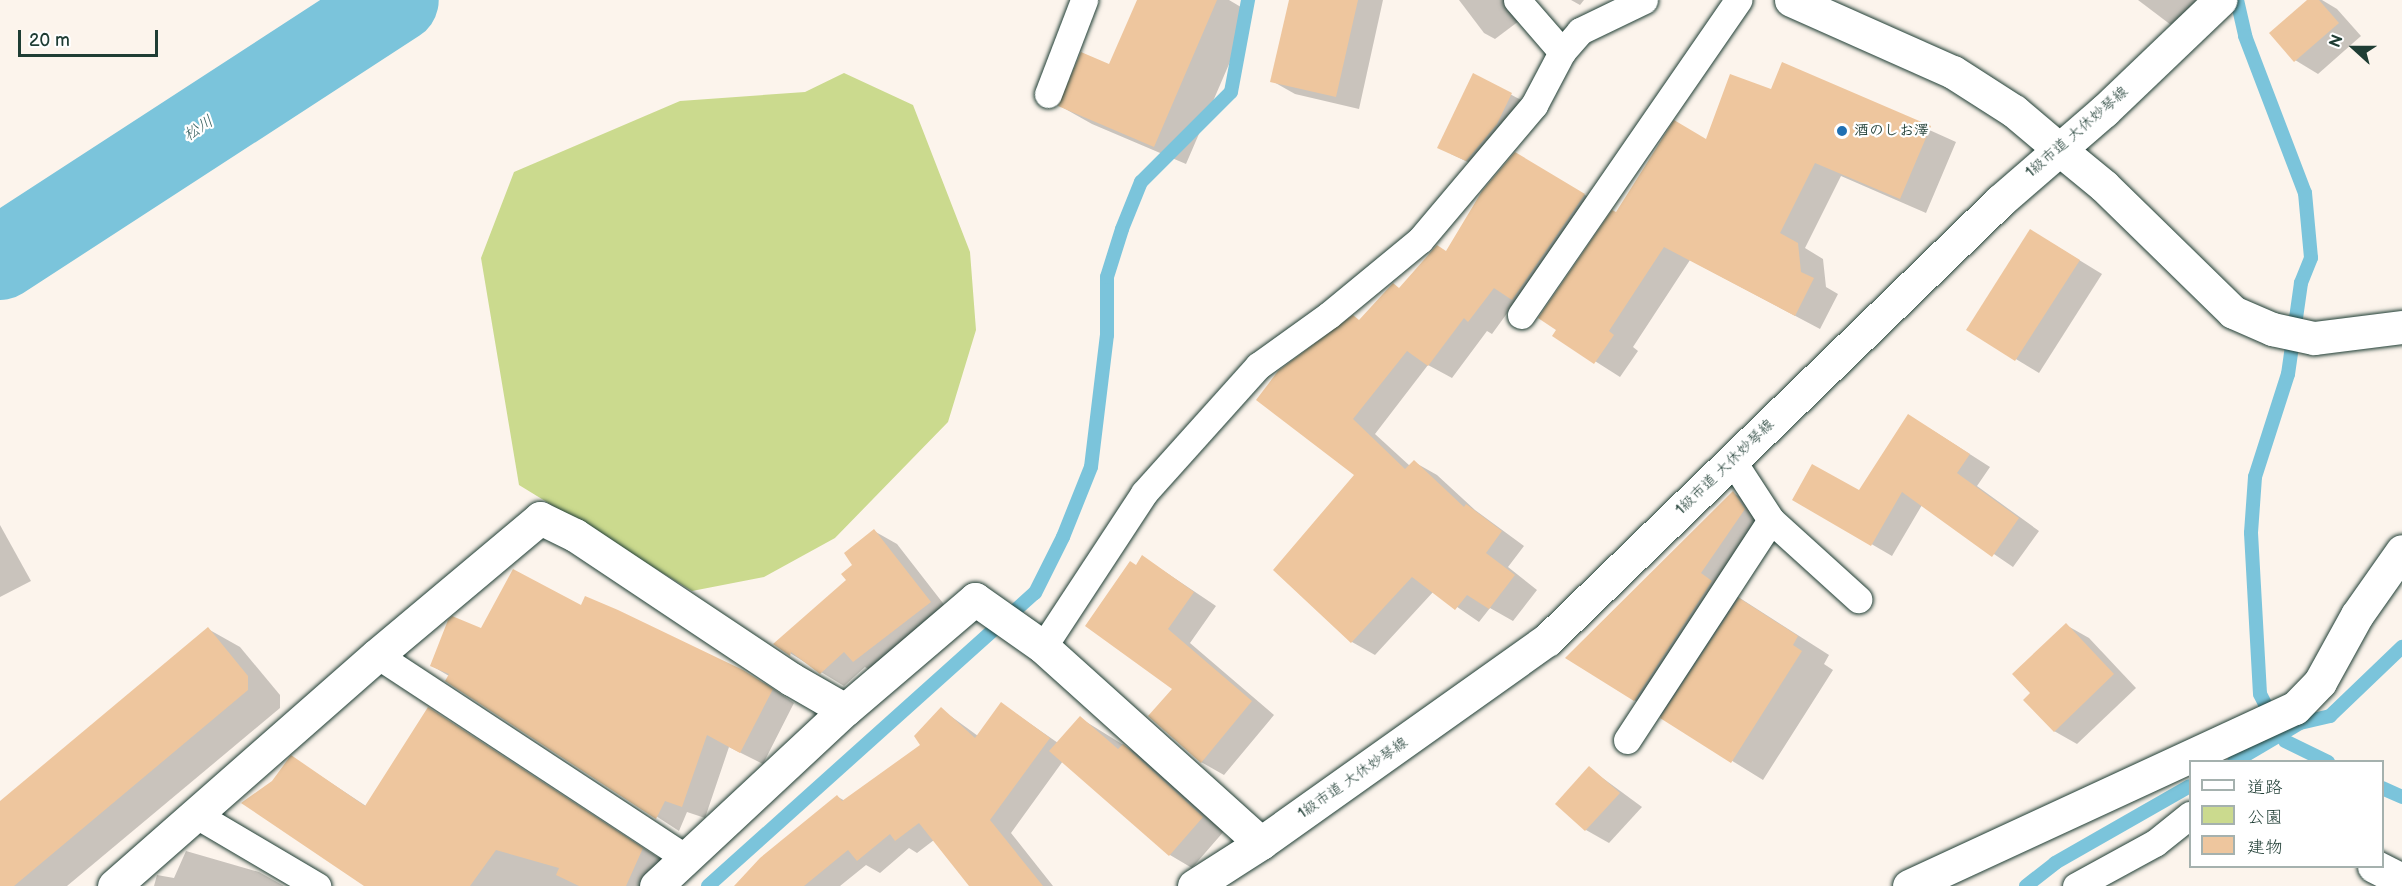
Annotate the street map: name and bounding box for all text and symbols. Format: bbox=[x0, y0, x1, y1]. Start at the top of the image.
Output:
scale bar bbox=[21, 18, 160, 56]
north arrow bbox=[2324, 18, 2384, 78]
text: 20 m bbox=[29, 30, 70, 51]
text: N bbox=[2326, 32, 2348, 50]
street label: 1級市道 大休妙琴線 bbox=[2022, 83, 2132, 181]
water label: 松川 bbox=[180, 112, 218, 146]
place label: 酒のしお澤 bbox=[1854, 122, 1929, 140]
marker: 酒のしお澤 bbox=[1835, 124, 1849, 138]
street label: 1級市道 大休妙琴線 bbox=[1672, 415, 1778, 519]
street label: 1級市道 大休妙琴線 bbox=[1295, 733, 1411, 823]
legend bbox=[2189, 760, 2384, 868]
text: 道路 bbox=[2247, 777, 2283, 798]
text: 公園 bbox=[2247, 807, 2283, 828]
text: 建物 bbox=[2247, 837, 2283, 858]

